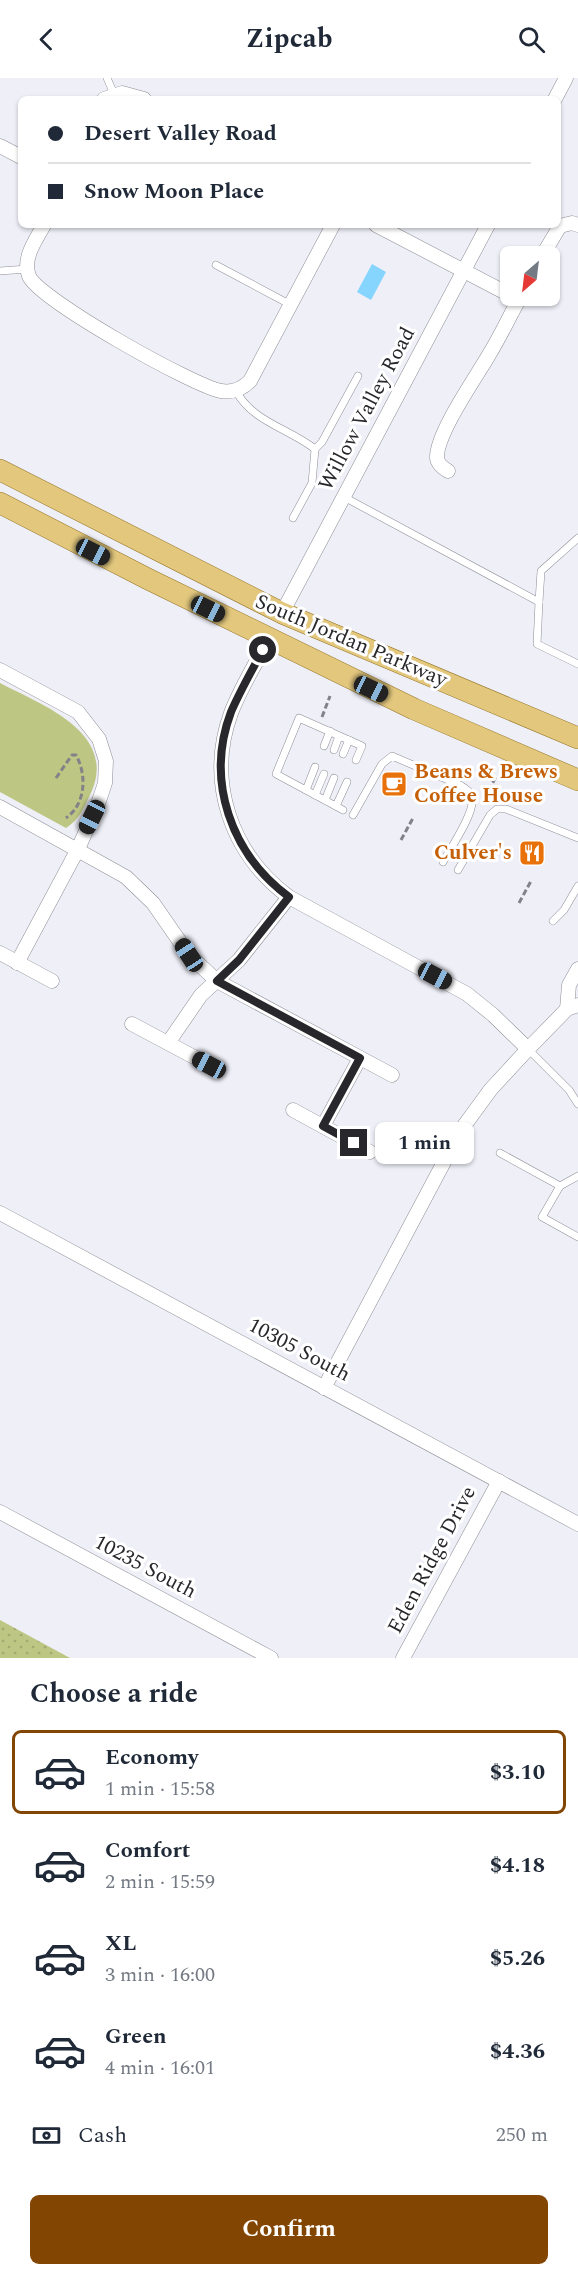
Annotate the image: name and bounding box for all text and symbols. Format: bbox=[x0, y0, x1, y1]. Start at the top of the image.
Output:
text: Zipcab bbox=[246, 18, 332, 60]
icon: back bbox=[30, 23, 63, 56]
icon: search bbox=[515, 23, 548, 56]
text: Desert Valley Road bbox=[84, 117, 277, 150]
text: Snow Moon Place bbox=[84, 175, 264, 208]
north arrow bbox=[500, 246, 560, 306]
map controls bbox=[500, 246, 560, 306]
street label: Willow Valley Road bbox=[310, 321, 424, 497]
car bbox=[73, 536, 113, 568]
street label: South Jordan Parkway bbox=[250, 586, 453, 696]
car bbox=[188, 593, 228, 625]
route start bbox=[249, 636, 276, 663]
car bbox=[351, 673, 391, 705]
place label: Beans & Brews Coffee House bbox=[414, 756, 558, 812]
cafe icon: Beans & Brews Coffee House bbox=[379, 769, 409, 799]
car bbox=[76, 797, 108, 837]
place label: Culver's bbox=[434, 837, 512, 869]
restaurant icon: Culver's bbox=[517, 838, 547, 868]
car bbox=[172, 935, 206, 975]
car bbox=[415, 960, 455, 992]
car bbox=[189, 1049, 229, 1081]
callout: 1 min bbox=[375, 1122, 474, 1164]
text: 1 min bbox=[398, 1128, 451, 1158]
route end bbox=[340, 1129, 367, 1156]
street label: 10305 South bbox=[242, 1310, 356, 1390]
street label: Eden Ridge Drive bbox=[380, 1480, 484, 1640]
street label: 10235 South bbox=[88, 1527, 202, 1607]
text: Choose a ride bbox=[30, 1673, 198, 1715]
text: Economy bbox=[105, 1741, 198, 1774]
icon: car bbox=[33, 1745, 87, 1799]
text: $3.10 bbox=[490, 1756, 545, 1789]
text: 1 min · 15:58 bbox=[105, 1774, 215, 1804]
text: Comfort bbox=[105, 1834, 190, 1867]
icon: car bbox=[33, 1838, 87, 1892]
text: $4.18 bbox=[490, 1849, 545, 1882]
text: 2 min · 15:59 bbox=[105, 1867, 215, 1897]
text: XL bbox=[105, 1927, 136, 1960]
icon: car bbox=[33, 1931, 87, 1985]
text: $5.26 bbox=[490, 1942, 545, 1975]
text: 3 min · 16:00 bbox=[105, 1960, 215, 1990]
text: Green bbox=[105, 2020, 167, 2053]
icon: car bbox=[33, 2024, 87, 2078]
text: $4.36 bbox=[490, 2035, 545, 2068]
text: 4 min · 16:01 bbox=[105, 2053, 215, 2083]
icon: cash bbox=[30, 2119, 63, 2152]
text: Cash bbox=[78, 2119, 127, 2152]
text: 250 m bbox=[496, 2120, 548, 2150]
button: Confirm bbox=[30, 2195, 548, 2264]

